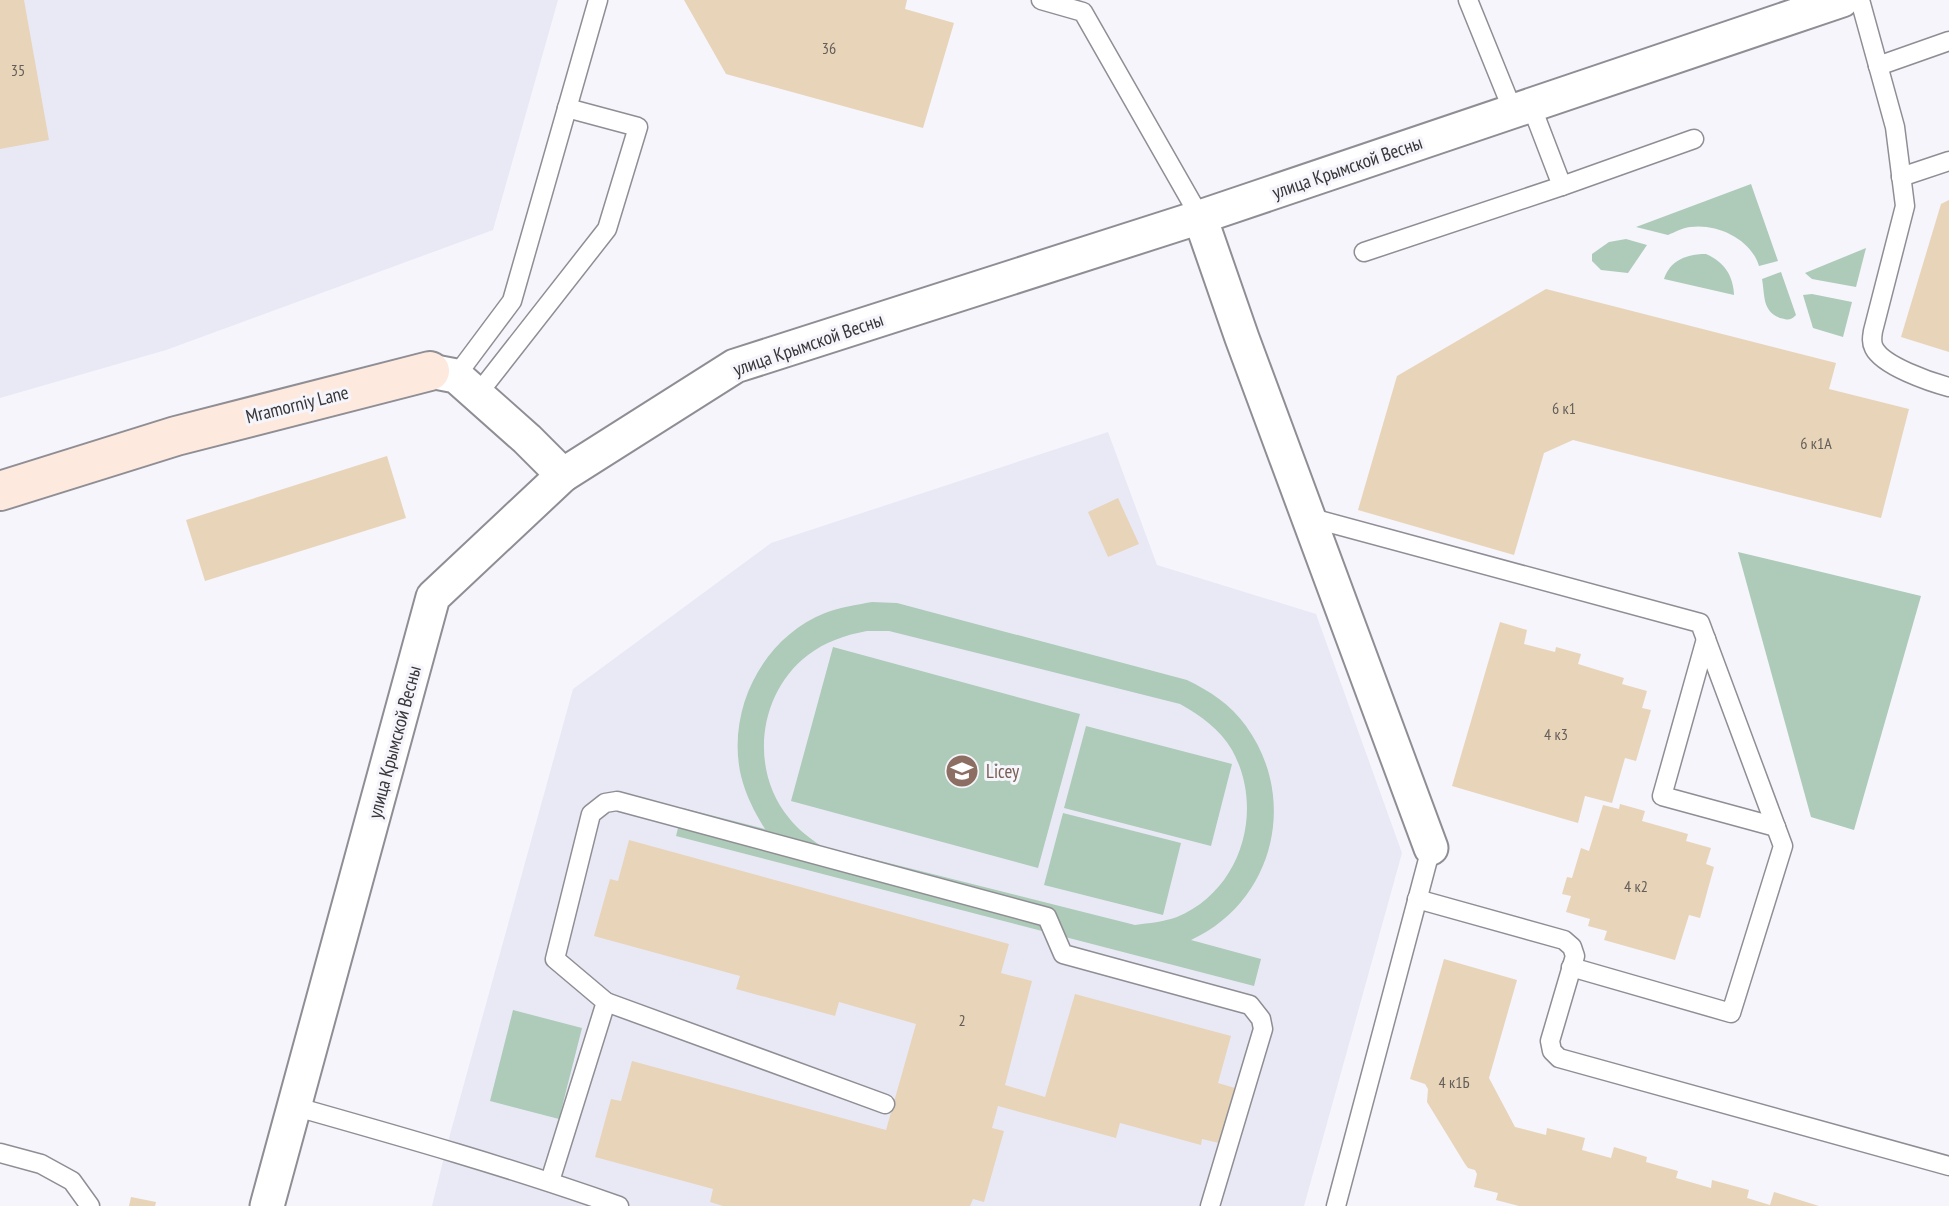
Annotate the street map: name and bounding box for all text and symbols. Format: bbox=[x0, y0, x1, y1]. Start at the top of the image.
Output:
house number: 36 bbox=[822, 38, 836, 58]
house number: 35 bbox=[11, 60, 25, 80]
street label: улица Крымской Весны bbox=[1269, 130, 1425, 204]
street label: улица Крымской Весны bbox=[730, 307, 886, 381]
street label: Mramorniy Lane bbox=[243, 380, 351, 428]
house number: 6 к1 bbox=[1552, 398, 1576, 418]
house number: 6 к1А bbox=[1800, 433, 1832, 453]
street label: улица Крымской Весны bbox=[362, 663, 426, 821]
house number: 4 к3 bbox=[1544, 724, 1568, 744]
school or university icon: Licey bbox=[943, 752, 981, 790]
place label: Licey bbox=[986, 759, 1020, 783]
house number: 4 к2 bbox=[1624, 876, 1648, 896]
house number: 2 bbox=[958, 1010, 966, 1030]
house number: 4 к1Б bbox=[1438, 1072, 1470, 1092]

